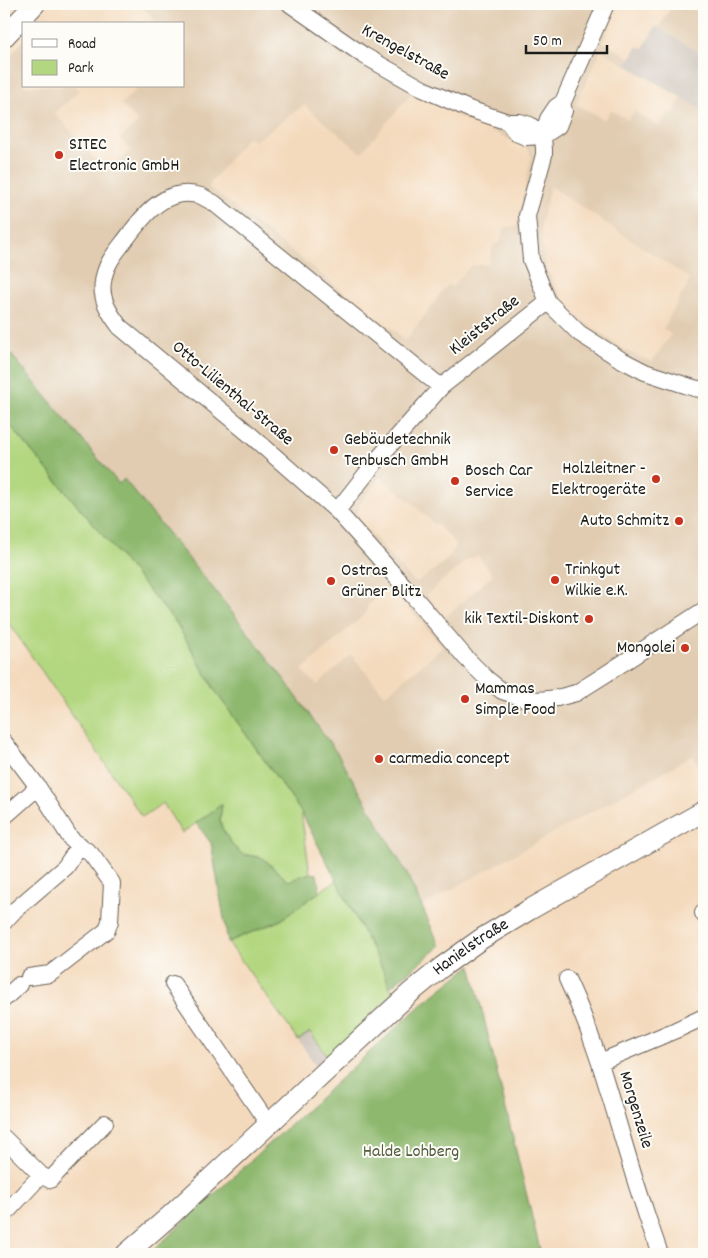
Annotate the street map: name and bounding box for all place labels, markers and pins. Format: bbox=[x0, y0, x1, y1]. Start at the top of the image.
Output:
place label: SITEC Electronic GmbH bbox=[69, 133, 179, 179]
marker: SITEC Electronic GmbH bbox=[53, 149, 65, 161]
place label: Gebäudetechnik Tenbusch GmbH bbox=[344, 428, 451, 474]
marker: Gebäudetechnik Tenbusch GmbH bbox=[328, 444, 340, 456]
place label: Holzleitner - Elektrogeräte bbox=[551, 457, 646, 503]
place label: Bosch Car Service bbox=[465, 459, 533, 505]
marker: Holzleitner - Elektrogeräte bbox=[650, 473, 662, 485]
marker: Bosch Car Service bbox=[449, 475, 461, 487]
place label: Auto Schmitz bbox=[580, 509, 669, 534]
marker: Auto Schmitz bbox=[673, 515, 685, 527]
place label: Trinkgut Wilkie e.K. bbox=[565, 558, 628, 604]
place label: Ostras Grüner Blitz bbox=[341, 559, 421, 605]
marker: Trinkgut Wilkie e.K. bbox=[549, 574, 561, 586]
marker: Ostras Grüner Blitz bbox=[325, 575, 337, 587]
place label: kik Textil-Diskont bbox=[464, 607, 579, 632]
marker: kik Textil-Diskont bbox=[583, 613, 595, 625]
place label: Mongolei bbox=[617, 636, 675, 661]
marker: Mongolei bbox=[679, 642, 691, 654]
place label: Mammas Simple Food bbox=[475, 677, 556, 723]
marker: Mammas Simple Food bbox=[459, 693, 471, 705]
place label: carmedia concept bbox=[389, 747, 510, 772]
marker: carmedia concept bbox=[373, 753, 385, 765]

